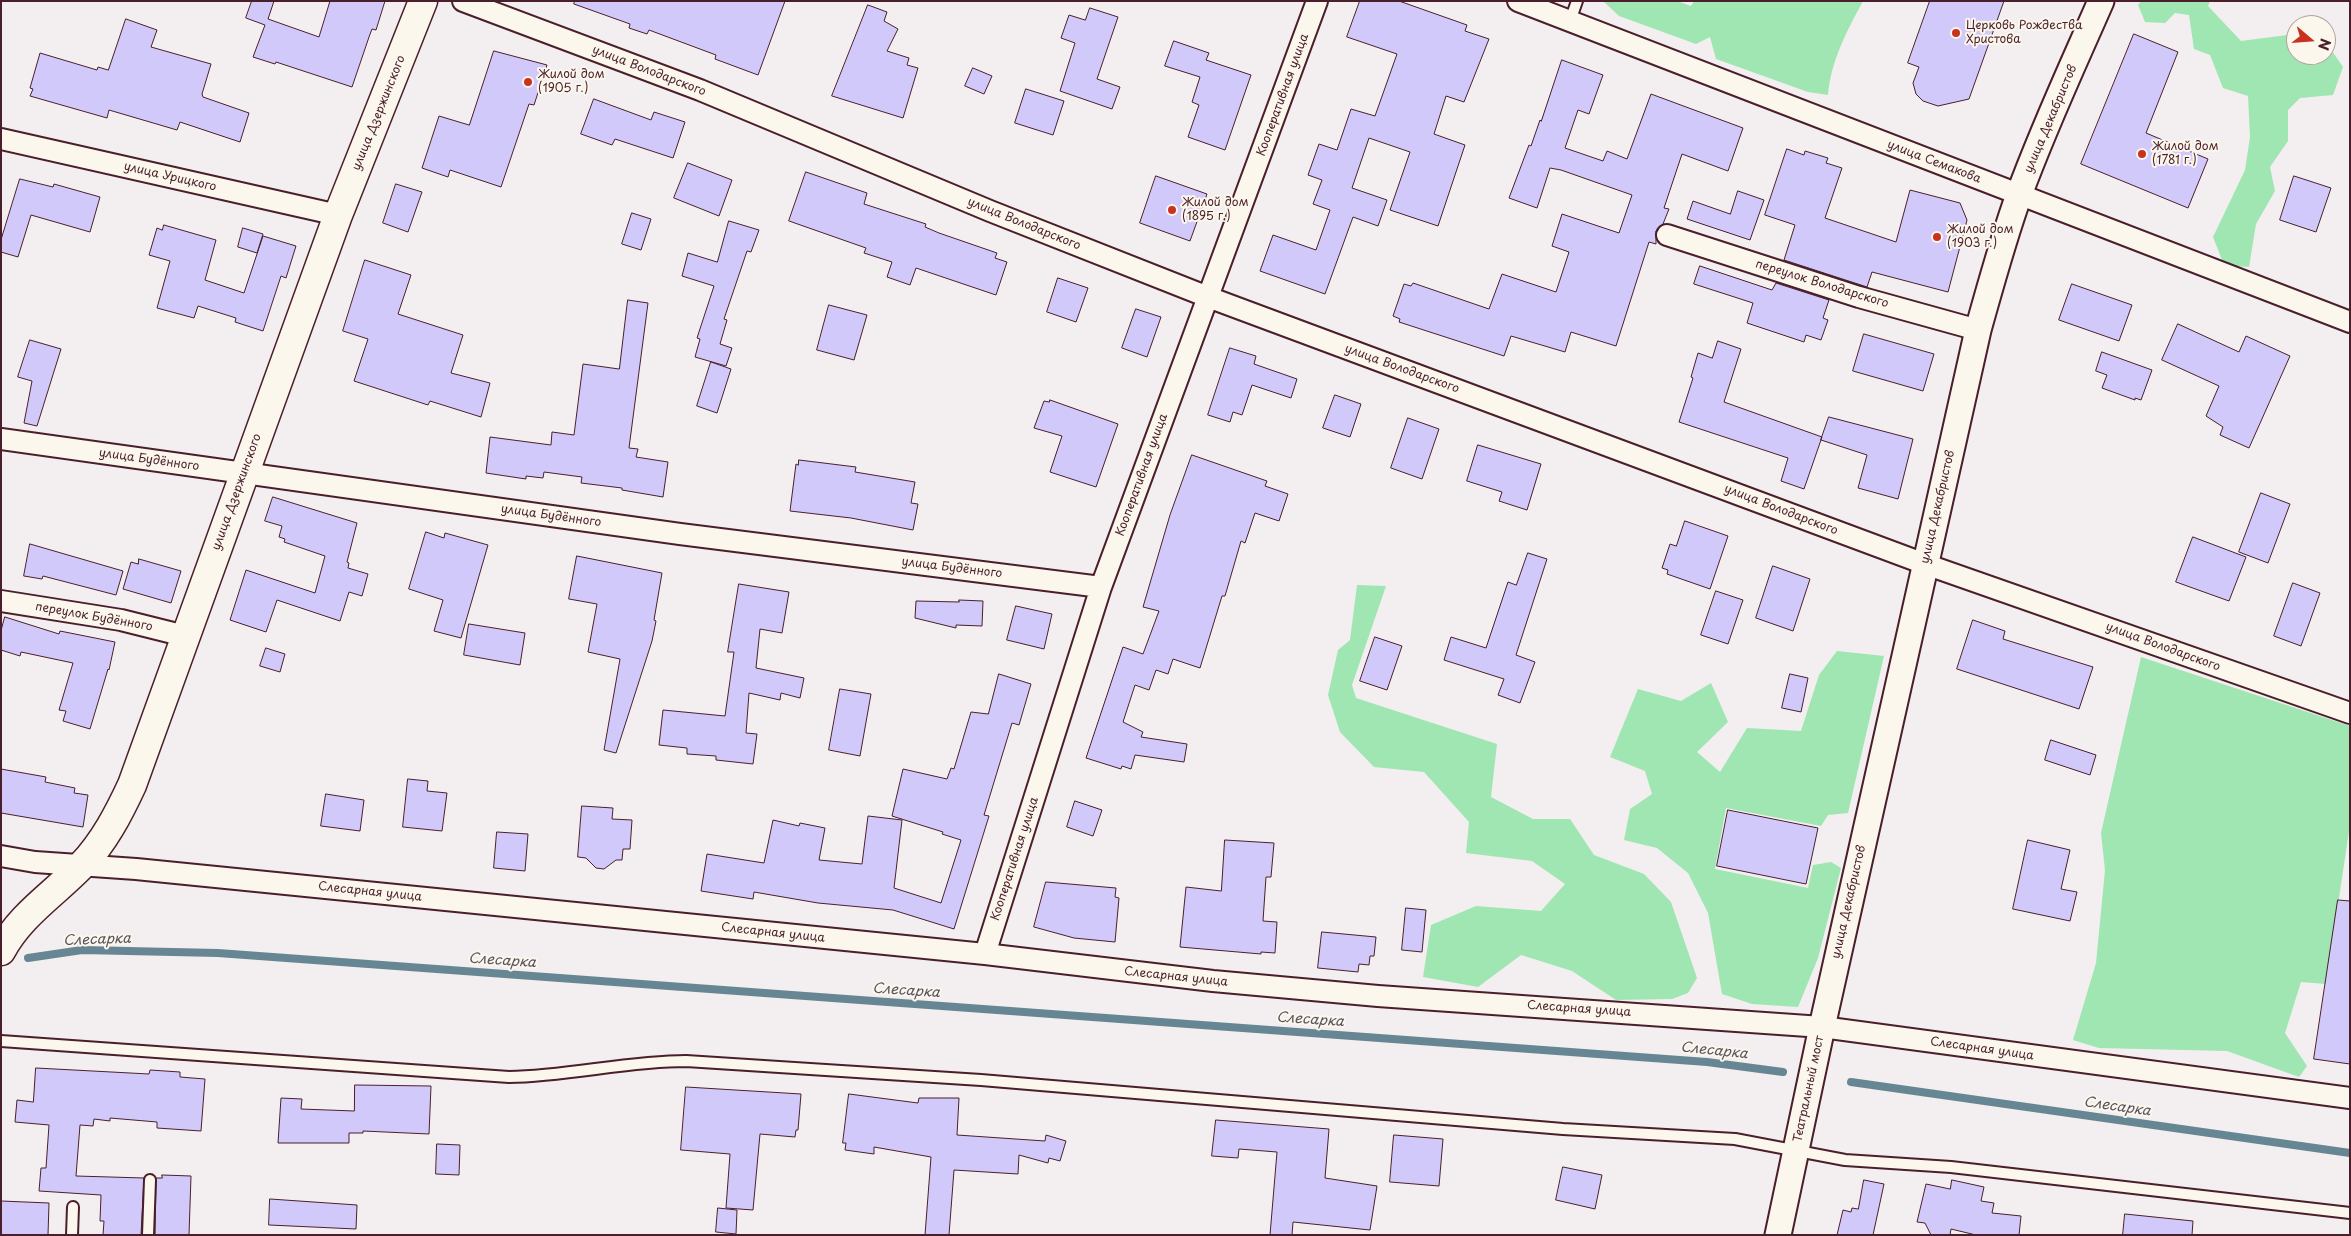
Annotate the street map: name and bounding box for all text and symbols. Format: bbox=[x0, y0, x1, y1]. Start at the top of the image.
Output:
north arrow bbox=[2286, 15, 2336, 65]
place label: Церковь Рождества Христова bbox=[1966, 19, 2082, 47]
marker: Церковь Рождества Христова bbox=[1950, 27, 1962, 39]
street label: Кооперативная улица bbox=[1254, 32, 1312, 158]
text: N bbox=[2313, 36, 2336, 53]
street label: улица Володарского bbox=[590, 43, 708, 99]
street label: улица Дзержинского bbox=[349, 53, 409, 173]
street label: улица Декабристов bbox=[2022, 63, 2080, 175]
place label: Жилой дом (1905 г.) bbox=[538, 68, 604, 96]
marker: Жилой дом (1905 г.) bbox=[522, 76, 534, 88]
street label: улица Семакова bbox=[1885, 138, 1983, 186]
place label: Жилой дом (1781 г.) bbox=[2152, 140, 2218, 168]
marker: Жилой дом (1781 г.) bbox=[2136, 148, 2148, 160]
street label: улица Урицкого bbox=[122, 159, 218, 195]
street label: улица Володарского bbox=[965, 195, 1083, 253]
place label: Жилой дом (1895 г.) bbox=[1182, 196, 1248, 224]
marker: Жилой дом (1895 г.) bbox=[1166, 204, 1178, 216]
place label: Жилой дом (1903 г.) bbox=[1947, 223, 2013, 251]
marker: Жилой дом (1903 г.) bbox=[1931, 231, 1943, 243]
street label: переулок Володарского bbox=[1754, 257, 1890, 311]
street label: улица Володарского bbox=[1343, 342, 1461, 396]
street label: Кооперативная улица bbox=[1113, 412, 1171, 538]
street label: улица Дзержинского bbox=[209, 432, 265, 552]
street label: улица Будённого bbox=[98, 446, 200, 474]
street label: улица Декабристов bbox=[1918, 449, 1958, 565]
street label: улица Володарского bbox=[1722, 482, 1840, 538]
street label: улица Будённого bbox=[500, 502, 602, 530]
street label: улица Будённого bbox=[901, 555, 1003, 581]
street label: переулок Будённого bbox=[34, 600, 154, 634]
street label: улица Володарского bbox=[2104, 620, 2222, 674]
street label: Кооперативная улица bbox=[988, 795, 1042, 923]
street label: улица Декабристов bbox=[1829, 844, 1869, 960]
street label: Слесарная улица bbox=[317, 879, 423, 905]
street label: Слесарная улица bbox=[720, 920, 826, 946]
water label: Слесарка bbox=[63, 930, 131, 950]
water label: Слесарка bbox=[468, 950, 536, 972]
street label: Слесарная улица bbox=[1123, 964, 1229, 990]
water label: Слесарка bbox=[872, 980, 940, 1002]
street label: Слесарная улица bbox=[1526, 998, 1632, 1020]
water label: Слесарка bbox=[1276, 1009, 1344, 1031]
street label: Театральный мост bbox=[1791, 1034, 1827, 1144]
street label: Слесарная улица bbox=[1929, 1035, 2035, 1063]
water label: Слесарка bbox=[1679, 1039, 1749, 1063]
water label: Слесарка bbox=[2082, 1094, 2152, 1120]

